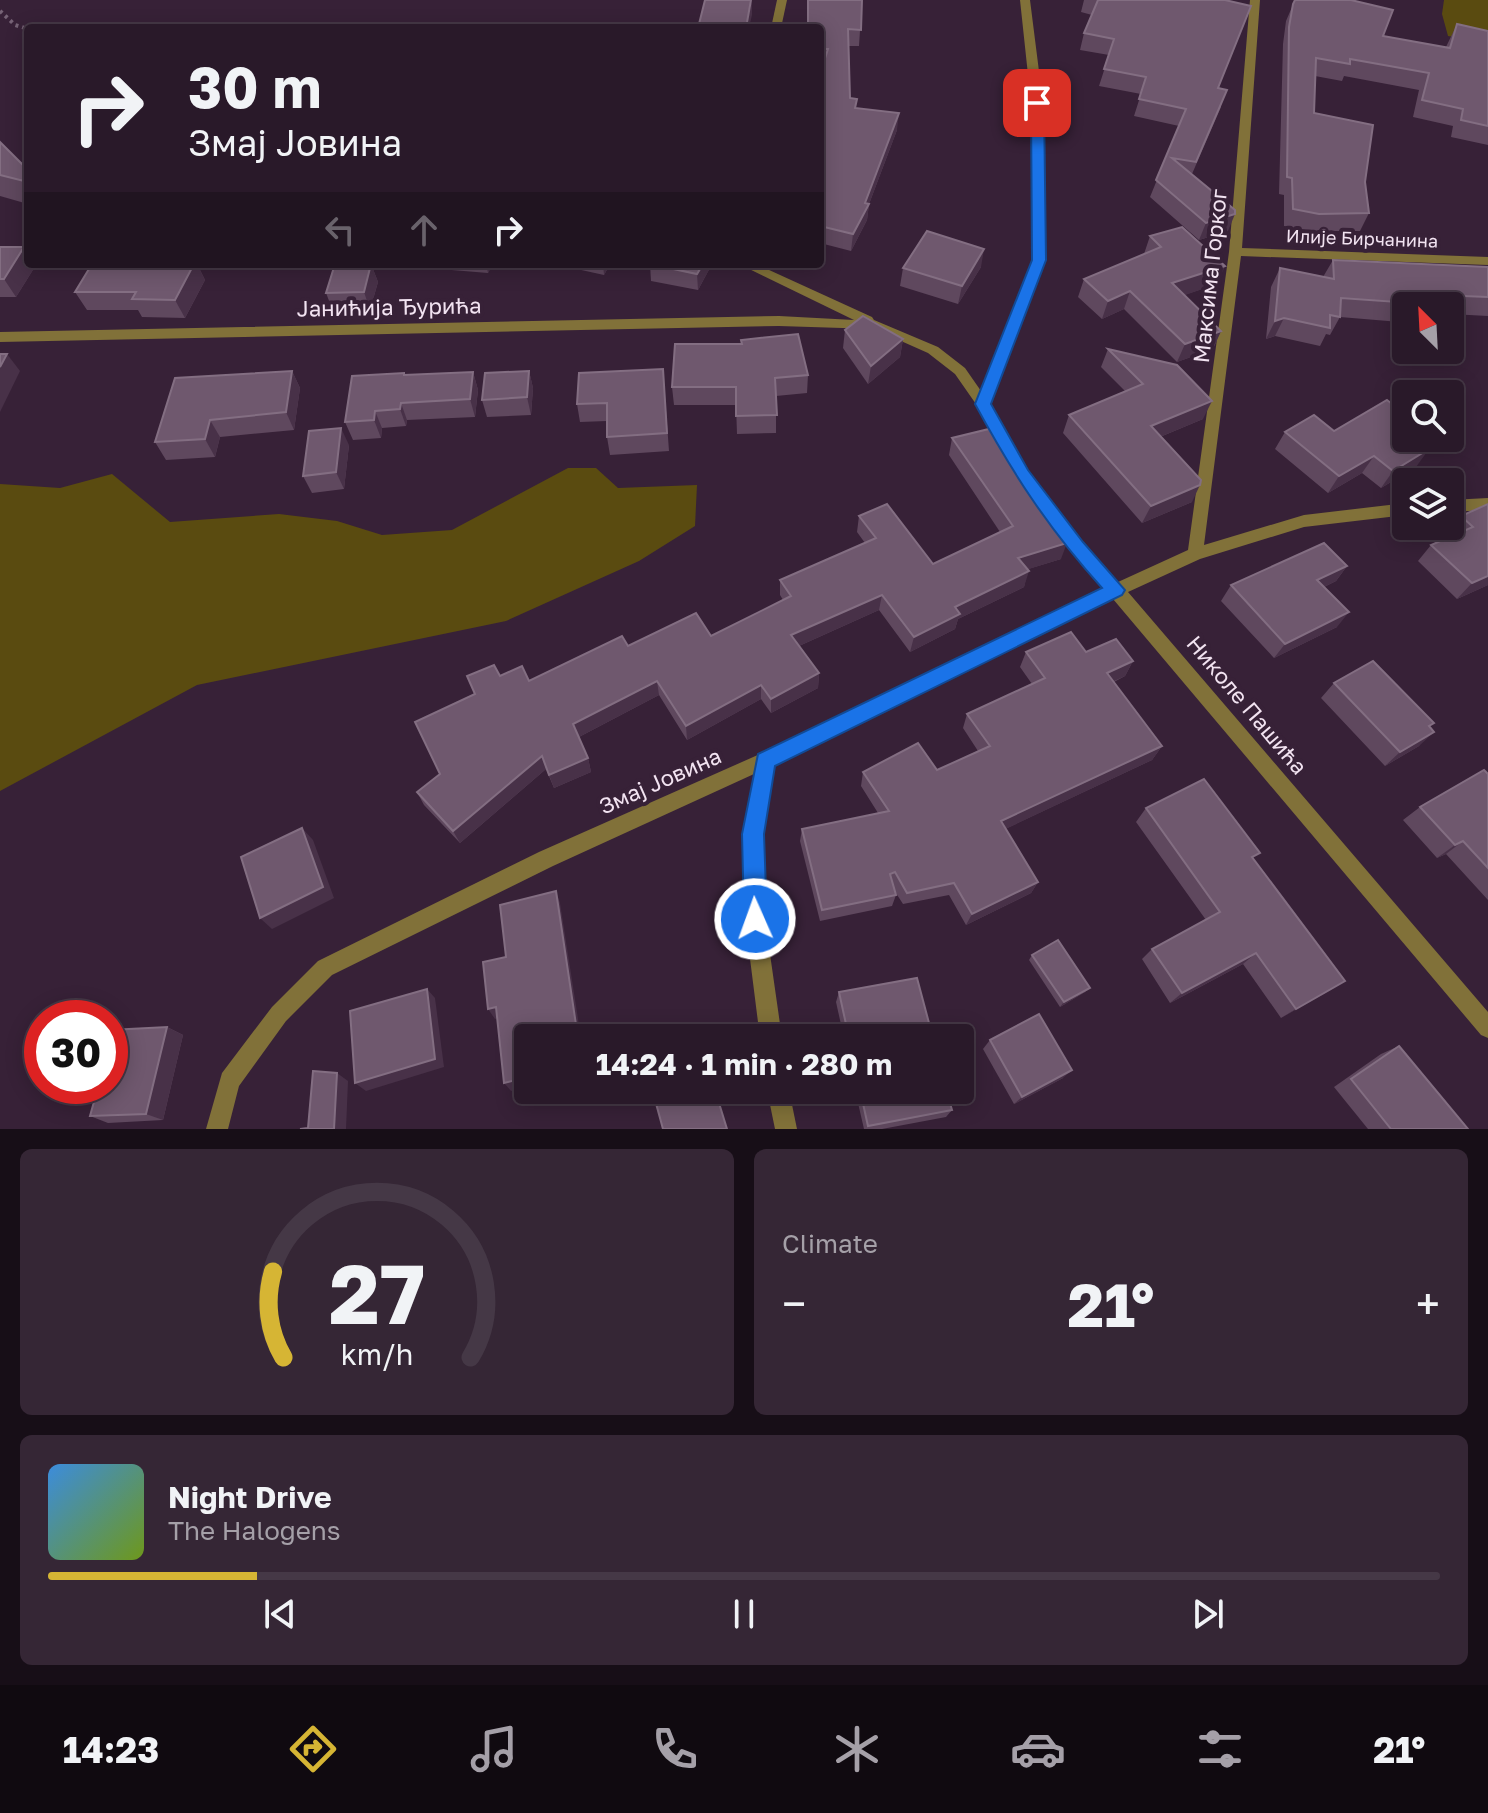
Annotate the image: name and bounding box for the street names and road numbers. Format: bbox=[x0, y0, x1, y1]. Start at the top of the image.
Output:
street label: Максима Горког bbox=[1187, 188, 1232, 364]
street label: Илије Бирчанина bbox=[1286, 224, 1438, 252]
street label: Јанићија Ђурића bbox=[296, 291, 482, 322]
street label: Николе Пашића bbox=[1182, 630, 1313, 780]
street label: Змај Јовина bbox=[595, 742, 725, 819]

